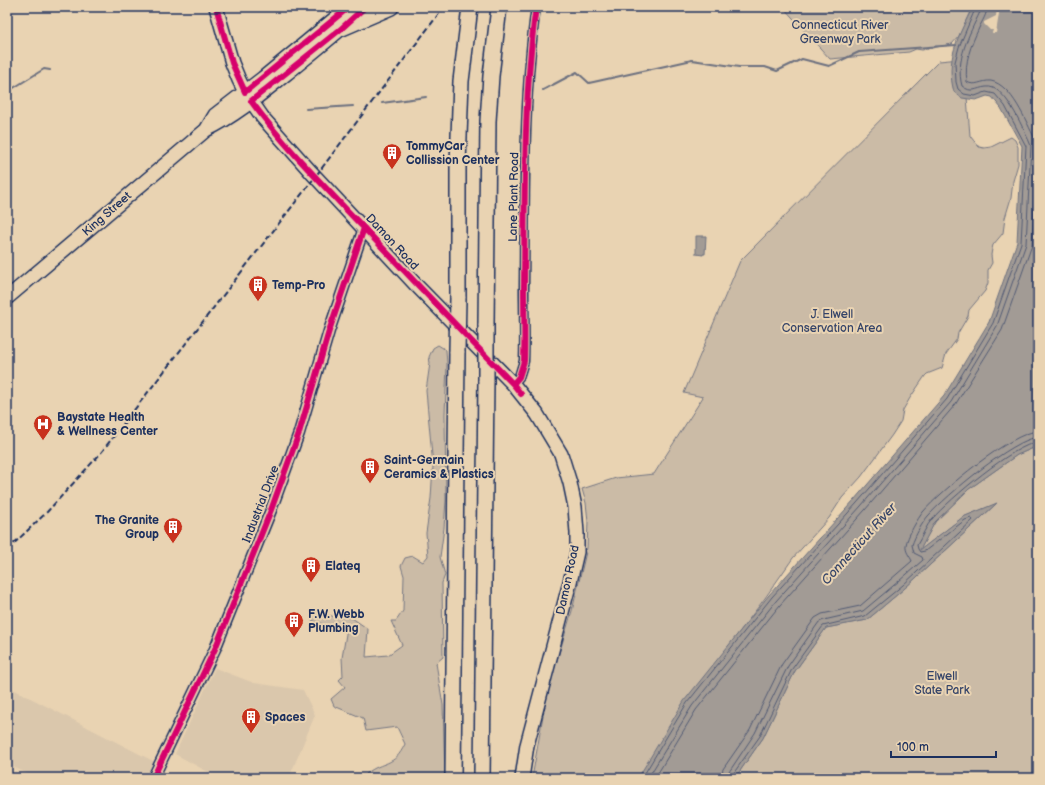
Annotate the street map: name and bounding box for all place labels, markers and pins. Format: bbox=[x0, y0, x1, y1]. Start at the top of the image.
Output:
place label: TommyCar Collission Center bbox=[406, 139, 500, 168]
building icon: TommyCar Collission Center bbox=[381, 142, 403, 170]
building icon: Temp-Pro bbox=[247, 274, 269, 302]
place label: Temp-Pro bbox=[272, 278, 325, 293]
place label: Baystate Health & Wellness Center bbox=[57, 410, 158, 439]
hospital icon: Baystate Health & Wellness Center bbox=[32, 413, 54, 441]
place label: Saint-Germain Ceramics & Plastics bbox=[384, 453, 494, 482]
building icon: Saint-Germain Ceramics & Plastics bbox=[359, 456, 381, 484]
place label: The Granite Group bbox=[95, 513, 159, 542]
building icon: The Granite Group bbox=[162, 516, 184, 544]
building icon: Elateq bbox=[300, 555, 322, 583]
place label: Elateq bbox=[325, 559, 360, 574]
place label: F.W. Webb Plumbing bbox=[308, 607, 365, 636]
building icon: F.W. Webb Plumbing bbox=[283, 610, 305, 638]
building icon: Spaces bbox=[240, 706, 262, 734]
place label: Spaces bbox=[265, 710, 306, 725]

